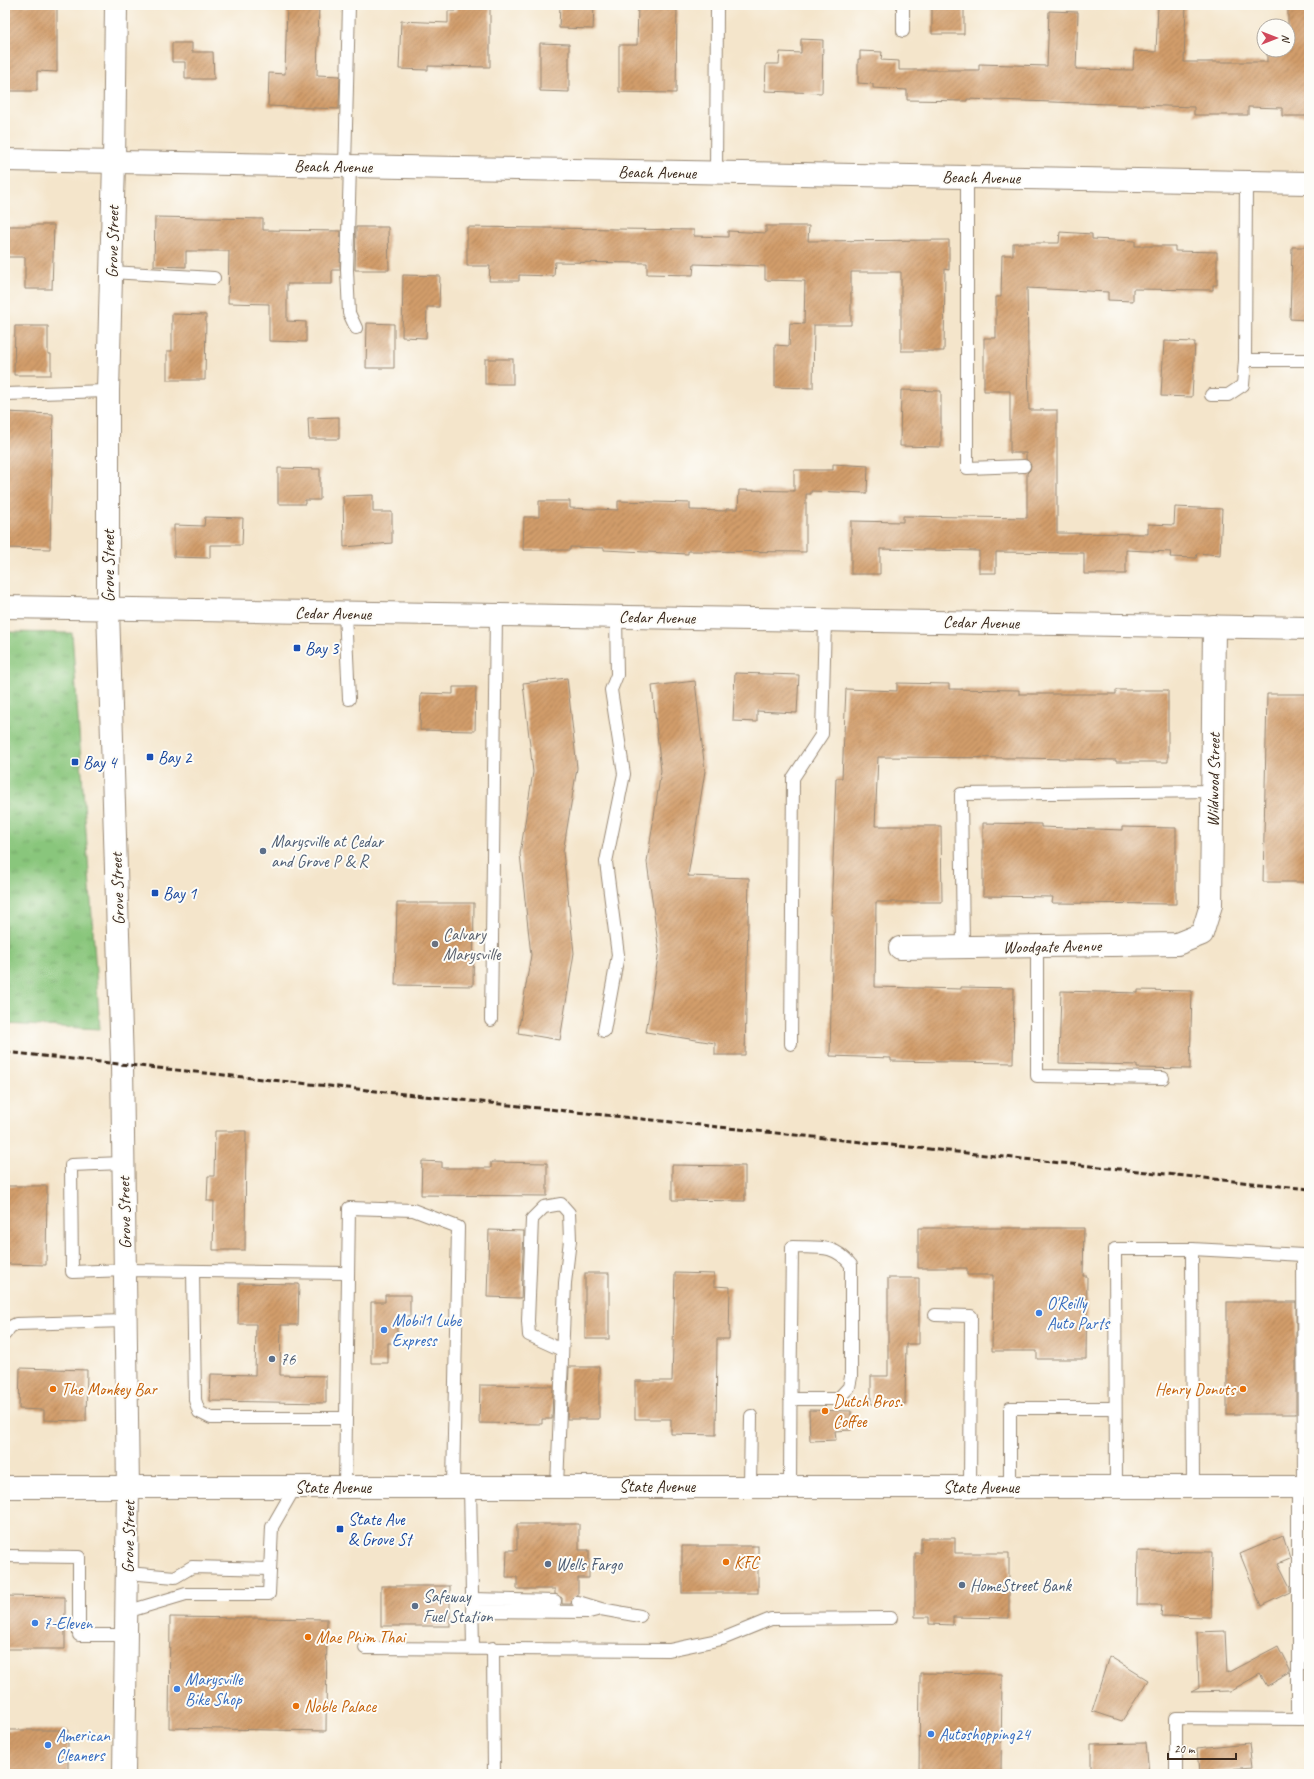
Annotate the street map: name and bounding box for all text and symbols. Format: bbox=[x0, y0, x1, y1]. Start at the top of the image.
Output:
north arrow bbox=[1256, 18, 1296, 58]
text: N bbox=[1279, 35, 1293, 44]
street label: Beach Avenue bbox=[294, 155, 374, 178]
street label: Beach Avenue bbox=[618, 161, 698, 184]
street label: Beach Avenue bbox=[942, 166, 1022, 189]
street label: Grove Street bbox=[101, 203, 124, 278]
street label: Grove Street bbox=[98, 527, 119, 602]
street label: Cedar Avenue bbox=[295, 602, 373, 625]
street label: Cedar Avenue bbox=[619, 606, 697, 629]
street label: Cedar Avenue bbox=[943, 611, 1021, 634]
place label: Bay 3 bbox=[305, 638, 340, 659]
marker: Bay 3 bbox=[292, 643, 302, 653]
street label: Wildwood Street bbox=[1202, 731, 1225, 827]
place label: Bay 2 bbox=[158, 747, 193, 768]
place label: Bay 4 bbox=[83, 752, 119, 773]
marker: Bay 2 bbox=[145, 752, 155, 762]
marker: Bay 4 bbox=[70, 757, 80, 767]
place label: Marysville at Cedar and Grove P & R bbox=[271, 831, 385, 872]
marker: Marysville at Cedar and Grove P & R bbox=[258, 846, 268, 856]
street label: Grove Street bbox=[106, 850, 129, 926]
place label: Bay 1 bbox=[163, 883, 198, 904]
marker: Bay 1 bbox=[150, 888, 160, 898]
place label: Calvary Marysville bbox=[443, 924, 502, 965]
street label: Woodgate Avenue bbox=[1003, 935, 1103, 958]
marker: Calvary Marysville bbox=[430, 939, 440, 949]
street label: Grove Street bbox=[113, 1174, 136, 1249]
place label: O'Reilly Auto Parts bbox=[1047, 1293, 1111, 1334]
marker: O'Reilly Auto Parts bbox=[1034, 1308, 1044, 1318]
place label: Mobil1 Lube Express bbox=[392, 1310, 463, 1351]
marker: Mobil1 Lube Express bbox=[379, 1325, 389, 1335]
place label: 76 bbox=[280, 1349, 297, 1370]
marker: 76 bbox=[267, 1354, 277, 1364]
place label: The Monkey Bar bbox=[61, 1379, 158, 1400]
place label: Henry Donuts bbox=[1155, 1379, 1237, 1400]
marker: The Monkey Bar bbox=[48, 1384, 58, 1394]
marker: Henry Donuts bbox=[1238, 1384, 1248, 1394]
place label: Dutch Bros. Coffee bbox=[833, 1391, 903, 1432]
marker: Dutch Bros. Coffee bbox=[820, 1406, 830, 1416]
street label: State Avenue bbox=[619, 1476, 696, 1497]
street label: State Avenue bbox=[295, 1477, 372, 1498]
street label: State Avenue bbox=[943, 1477, 1020, 1498]
street label: Grove Street bbox=[117, 1498, 140, 1573]
place label: State Ave & Grove St bbox=[348, 1509, 414, 1550]
marker: State Ave & Grove St bbox=[335, 1524, 345, 1534]
place label: KFC bbox=[734, 1552, 761, 1573]
place label: Wells Fargo bbox=[556, 1554, 623, 1575]
marker: KFC bbox=[721, 1557, 731, 1567]
marker: Wells Fargo bbox=[543, 1559, 553, 1569]
place label: HomeStreet Bank bbox=[970, 1575, 1073, 1596]
marker: HomeStreet Bank bbox=[957, 1580, 967, 1590]
place label: Safeway Fuel Station bbox=[423, 1586, 494, 1627]
marker: Safeway Fuel Station bbox=[410, 1601, 420, 1611]
place label: 7-Eleven bbox=[43, 1613, 94, 1634]
marker: 7-Eleven bbox=[30, 1618, 40, 1628]
place label: Mae Phim Thai bbox=[316, 1627, 407, 1648]
marker: Mae Phim Thai bbox=[303, 1632, 313, 1642]
place label: Marysville Bike Shop bbox=[185, 1669, 244, 1710]
marker: Marysville Bike Shop bbox=[172, 1684, 182, 1694]
place label: Noble Palace bbox=[304, 1696, 378, 1717]
marker: Noble Palace bbox=[291, 1701, 301, 1711]
place label: Autoshopping24 bbox=[939, 1724, 1032, 1745]
place label: American Cleaners bbox=[56, 1725, 111, 1766]
marker: Autoshopping24 bbox=[926, 1729, 936, 1739]
scale bar bbox=[1168, 1735, 1236, 1761]
marker: American Cleaners bbox=[43, 1740, 53, 1750]
text: 20 m bbox=[1174, 1741, 1196, 1757]

